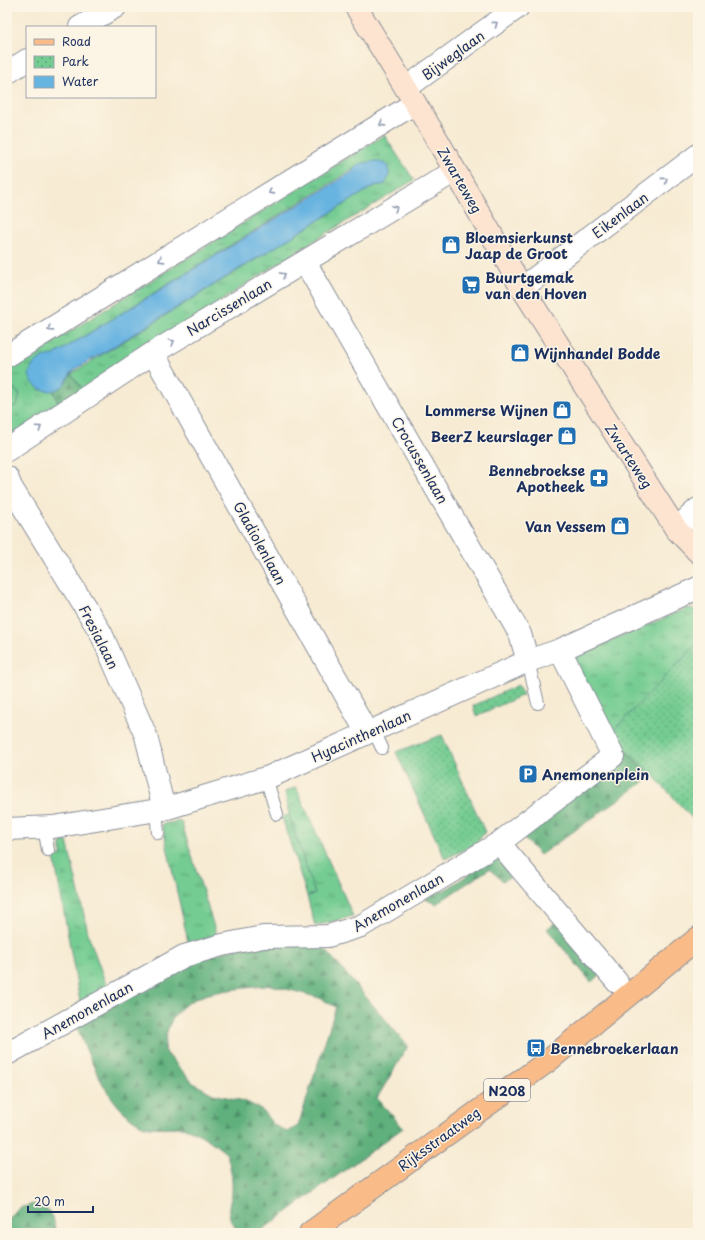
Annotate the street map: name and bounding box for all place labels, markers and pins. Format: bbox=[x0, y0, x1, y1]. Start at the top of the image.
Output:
place label: Bloemsierkunst Jaap de Groot bbox=[465, 227, 573, 264]
shop icon: Bloemsierkunst Jaap de Groot bbox=[440, 234, 462, 256]
place label: Buurtgemak van den Hoven bbox=[485, 267, 587, 304]
supermarket icon: Buurtgemak van den Hoven bbox=[460, 274, 482, 296]
shop icon: Wijnhandel Bodde bbox=[509, 342, 531, 364]
place label: Wijnhandel Bodde bbox=[534, 343, 661, 364]
shop icon: Lommerse Wijnen bbox=[551, 399, 573, 421]
place label: Lommerse Wijnen bbox=[425, 400, 548, 421]
shop icon: BeerZ keurslager bbox=[556, 425, 578, 447]
place label: BeerZ keurslager bbox=[431, 426, 554, 447]
place label: Bennebroekse Apotheek bbox=[488, 460, 586, 497]
pharmacy icon: Bennebroekse Apotheek bbox=[588, 467, 610, 489]
shop icon: Van Vessem bbox=[609, 515, 631, 537]
place label: Van Vessem bbox=[525, 516, 606, 537]
parking icon: Anemonenplein bbox=[517, 763, 539, 785]
place label: Anemonenplein bbox=[542, 764, 649, 785]
bus stop icon: Bennebroekerlaan bbox=[525, 1037, 547, 1059]
place label: Bennebroekerlaan bbox=[550, 1038, 679, 1059]

